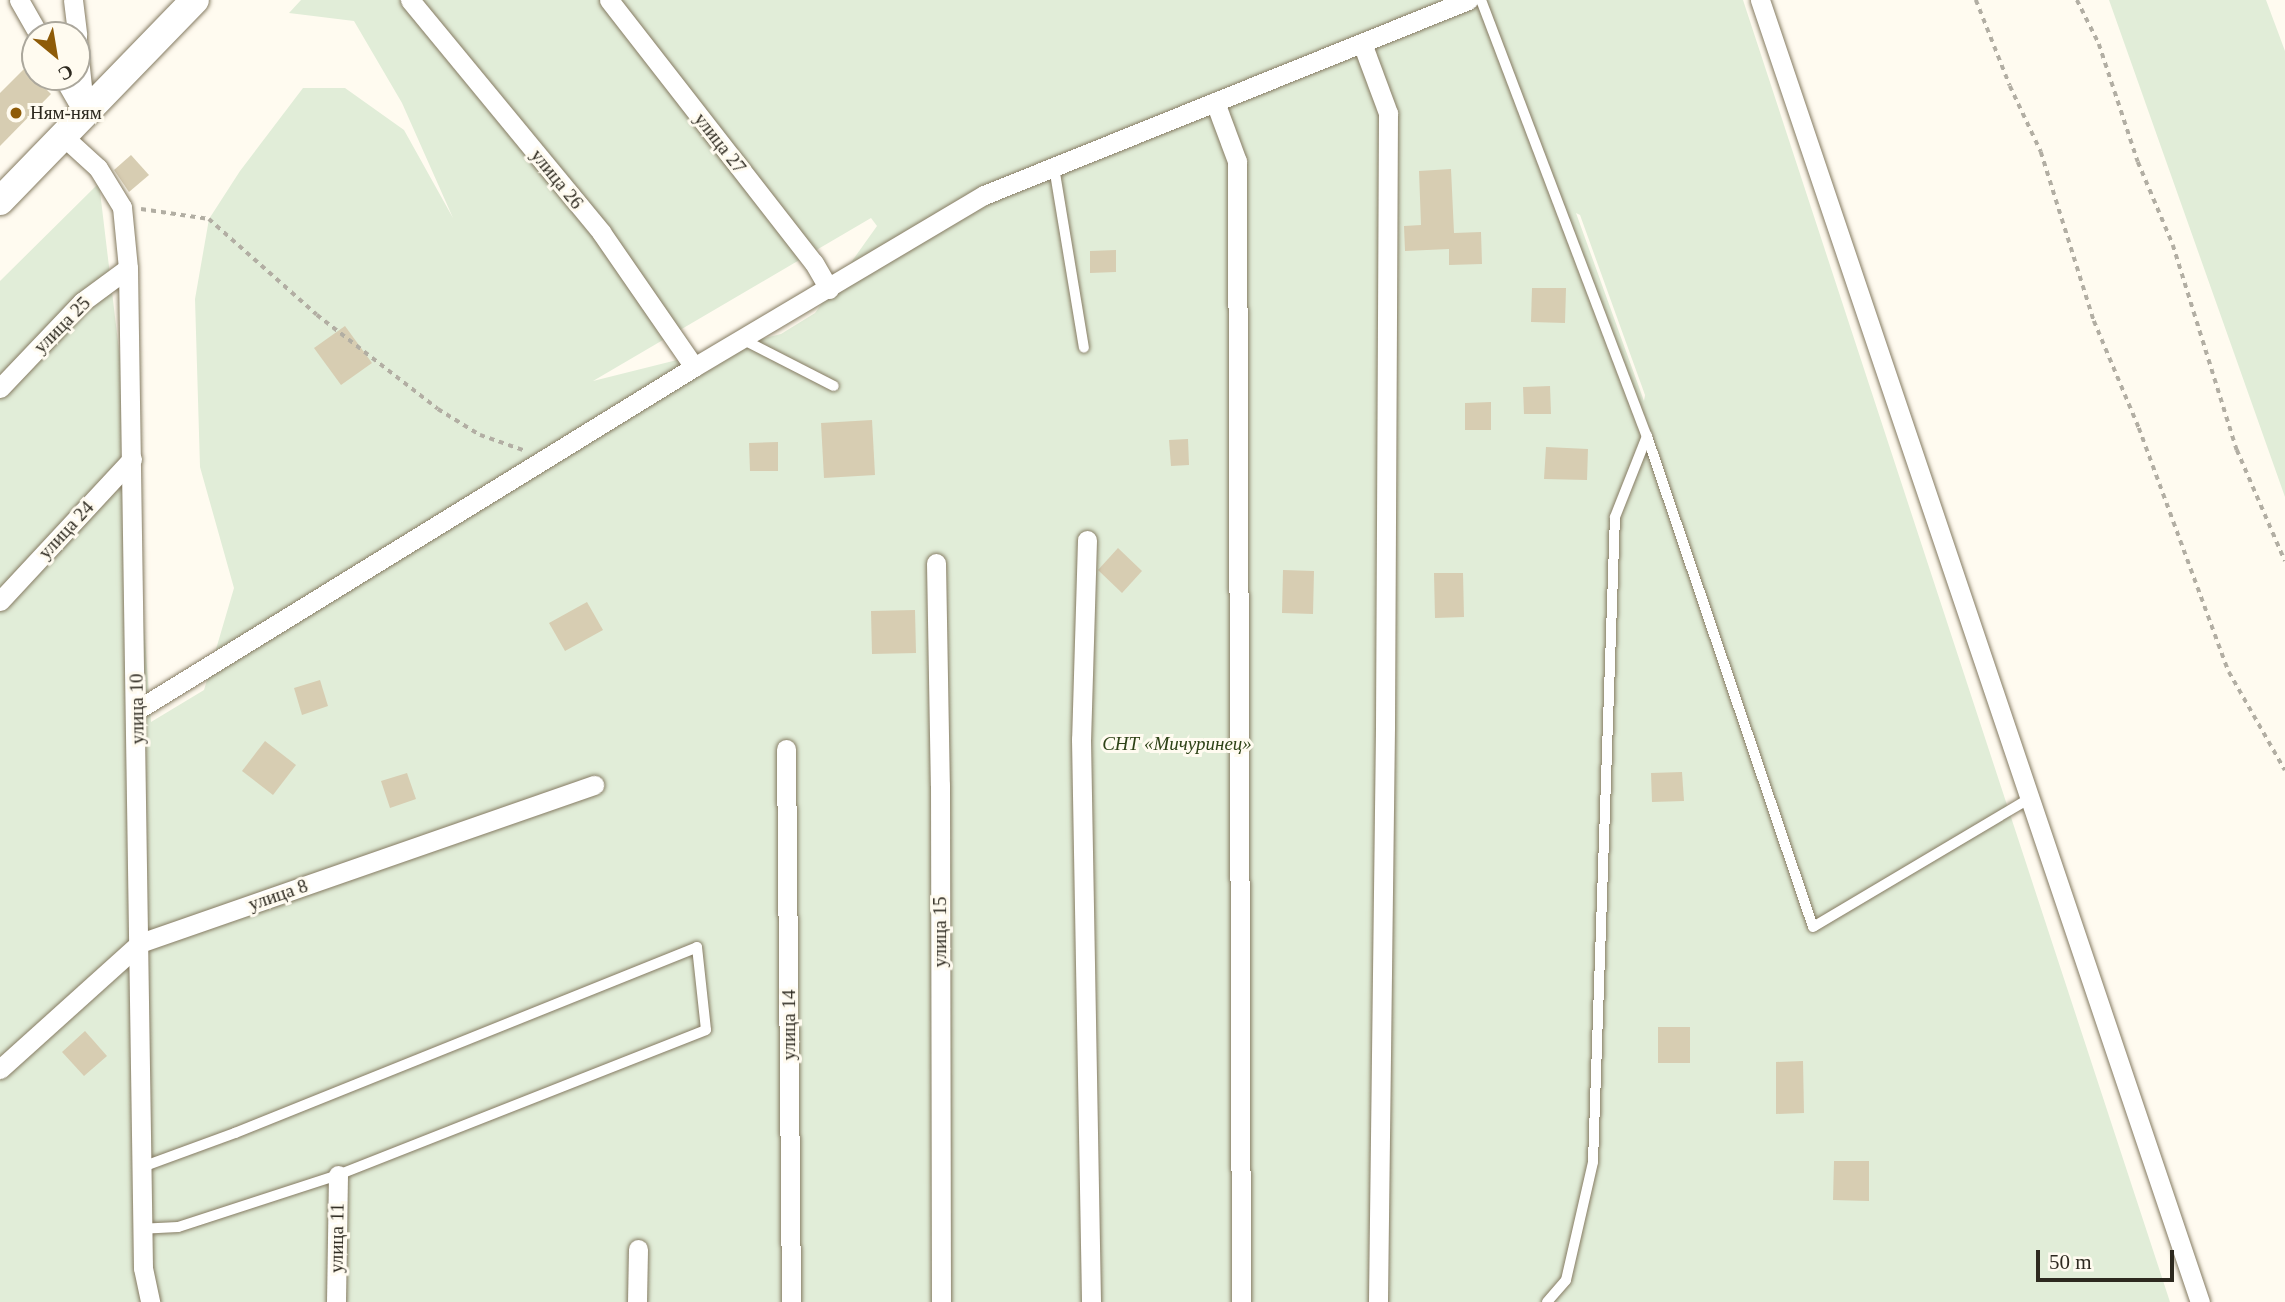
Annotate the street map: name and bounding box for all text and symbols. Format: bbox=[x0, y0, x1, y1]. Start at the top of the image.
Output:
north arrow bbox=[21, 21, 91, 91]
text: С bbox=[55, 60, 77, 85]
place label: Ням-ням bbox=[30, 102, 102, 124]
marker: Ням-ням bbox=[8, 105, 24, 121]
street label: улица 27 bbox=[689, 108, 751, 178]
street label: улица 26 bbox=[526, 144, 588, 214]
street label: улица 25 bbox=[29, 292, 95, 358]
street label: улица 24 bbox=[34, 496, 98, 564]
street label: улица 10 bbox=[125, 673, 149, 745]
park label: СНТ «Мичуринец» bbox=[1102, 733, 1252, 755]
street label: улица 8 bbox=[245, 874, 311, 916]
street label: улица 15 bbox=[929, 897, 951, 967]
street label: улица 14 bbox=[778, 990, 800, 1060]
street label: улица 11 bbox=[325, 1203, 349, 1273]
scale bar bbox=[2040, 1236, 2178, 1280]
text: 50 m bbox=[2049, 1250, 2092, 1274]

